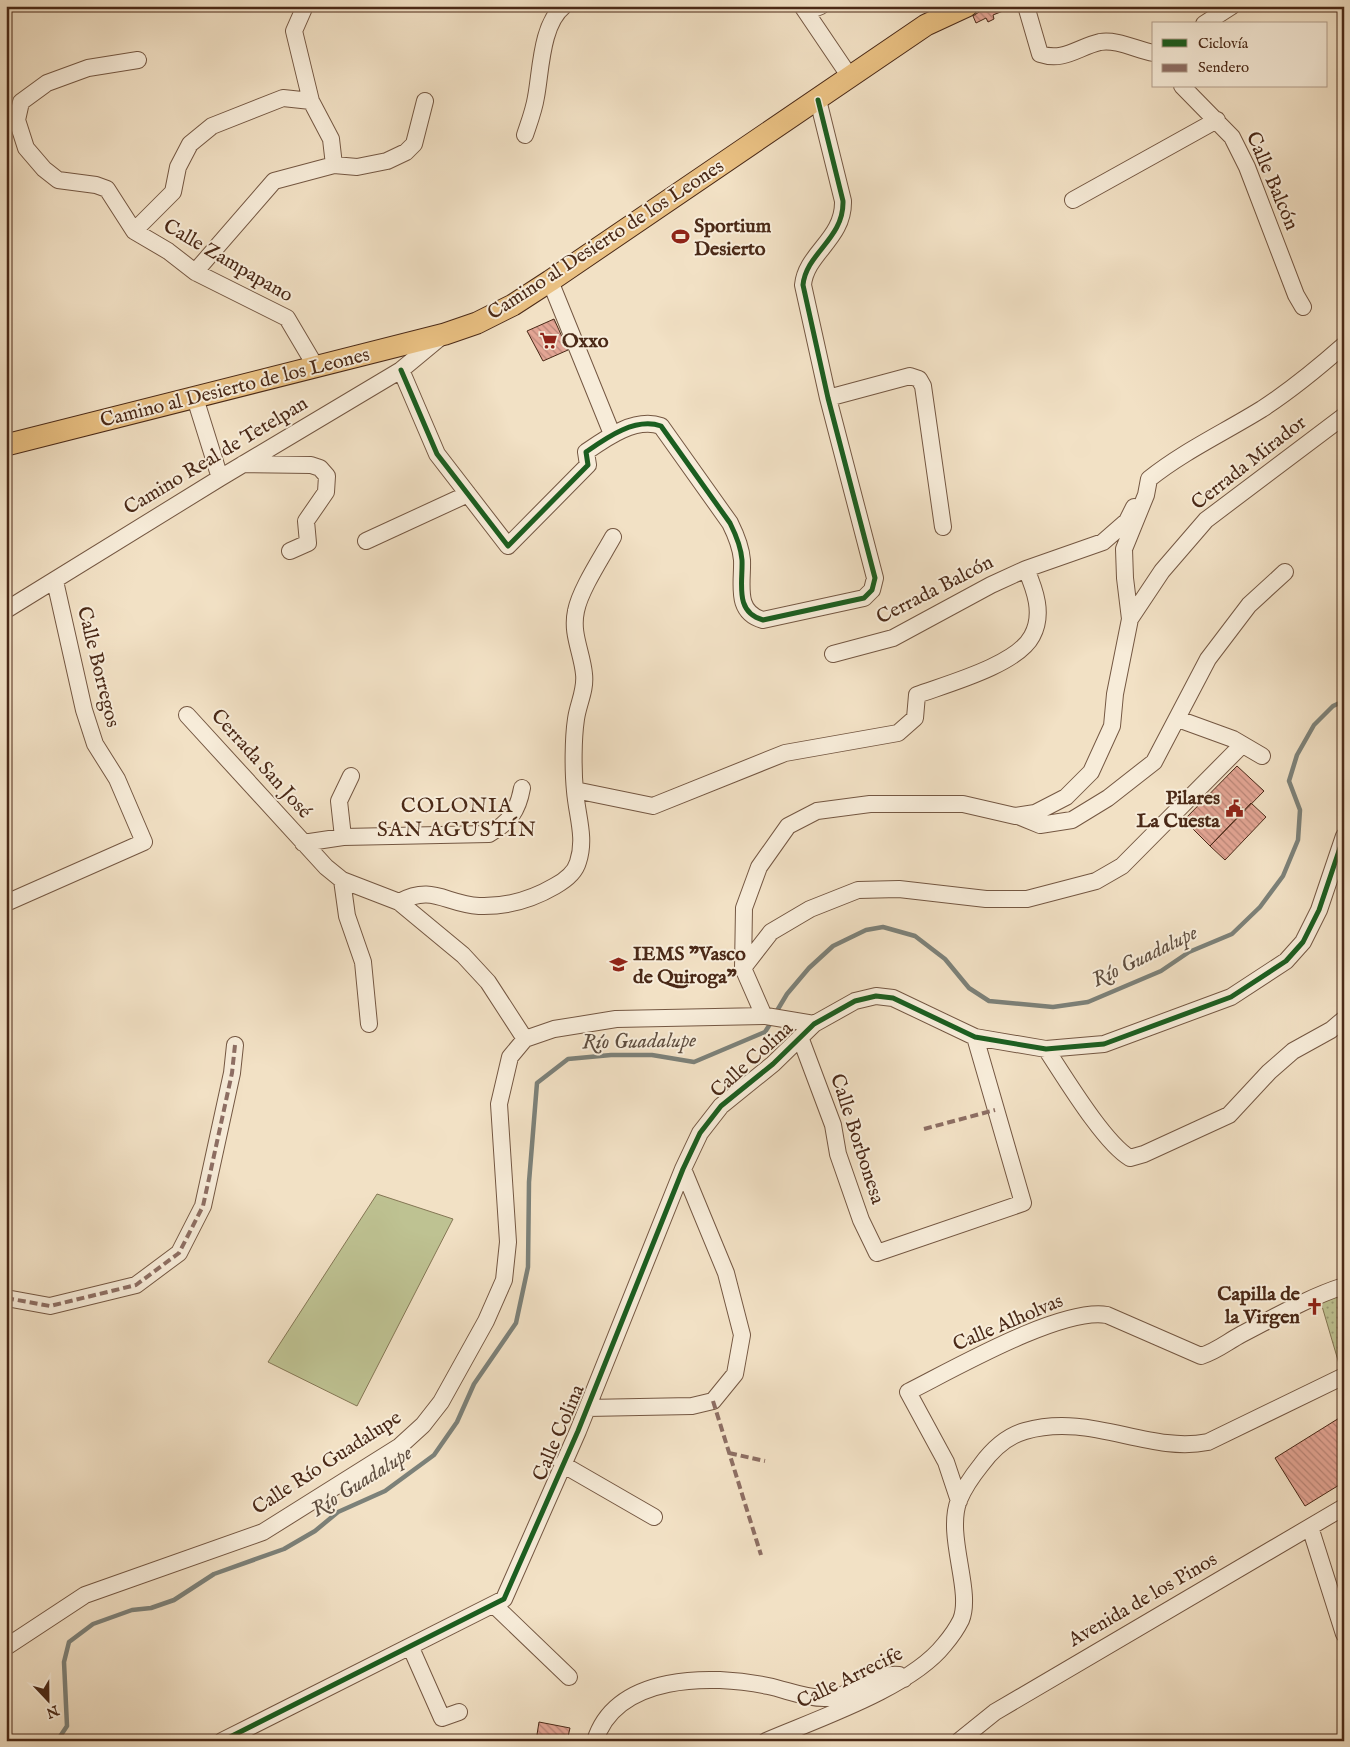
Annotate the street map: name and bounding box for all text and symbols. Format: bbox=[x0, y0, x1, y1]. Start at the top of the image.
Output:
legend bbox=[1152, 22, 1328, 88]
text: Ciclovía bbox=[1198, 34, 1249, 53]
text: Sendero bbox=[1198, 58, 1249, 77]
street label: Calle Balcón bbox=[1240, 128, 1304, 234]
street label: Camino al Desierto de los Leones bbox=[483, 154, 729, 326]
street label: Calle Zampapano bbox=[159, 214, 298, 308]
place label: Sportium Desierto bbox=[694, 214, 772, 262]
sports icon: Sportium Desierto bbox=[670, 227, 690, 247]
place label: Oxxo bbox=[562, 329, 609, 354]
supermarket icon: Oxxo bbox=[538, 331, 558, 351]
street label: Camino al Desierto de los Leones bbox=[98, 342, 372, 434]
street label: Camino Real de Tetelpan bbox=[119, 391, 313, 521]
street label: Cerrada Mirador bbox=[1186, 410, 1312, 516]
street label: Cerrada Balcón bbox=[872, 550, 998, 630]
street label: Calle Borregos bbox=[71, 604, 125, 730]
street label: Cerrada San José bbox=[205, 704, 317, 824]
place label: Pilares La Cuesta bbox=[1136, 786, 1220, 834]
district label: COLONIA SAN AGUSTÍN bbox=[377, 793, 537, 844]
public building icon: Pilares La Cuesta bbox=[1224, 799, 1244, 819]
water label: Río Guadalupe bbox=[1088, 920, 1202, 994]
place label: IEMS "Vasco de Quiroga" bbox=[633, 942, 746, 990]
school or university icon: IEMS "Vasco de Quiroga" bbox=[609, 955, 629, 975]
street label: Calle Colina bbox=[706, 1016, 799, 1104]
water label: Río Guadalupe bbox=[582, 1028, 696, 1056]
street label: Calle Borbonesa bbox=[824, 1071, 890, 1208]
place label: Capilla de la Virgen bbox=[1217, 1282, 1301, 1330]
street label: Calle Alholvas bbox=[949, 1289, 1067, 1357]
church icon: Capilla de la Virgen bbox=[1304, 1296, 1324, 1316]
street label: Calle Colina bbox=[527, 1381, 591, 1485]
street label: Calle Río Guadalupe bbox=[248, 1406, 406, 1520]
water label: Río Guadalupe bbox=[307, 1441, 417, 1523]
street label: Avenida de los Pinos bbox=[1063, 1547, 1222, 1653]
street label: Calle Arrecife bbox=[793, 1642, 907, 1714]
north arrow bbox=[22, 1674, 72, 1724]
text: N bbox=[44, 1700, 62, 1722]

